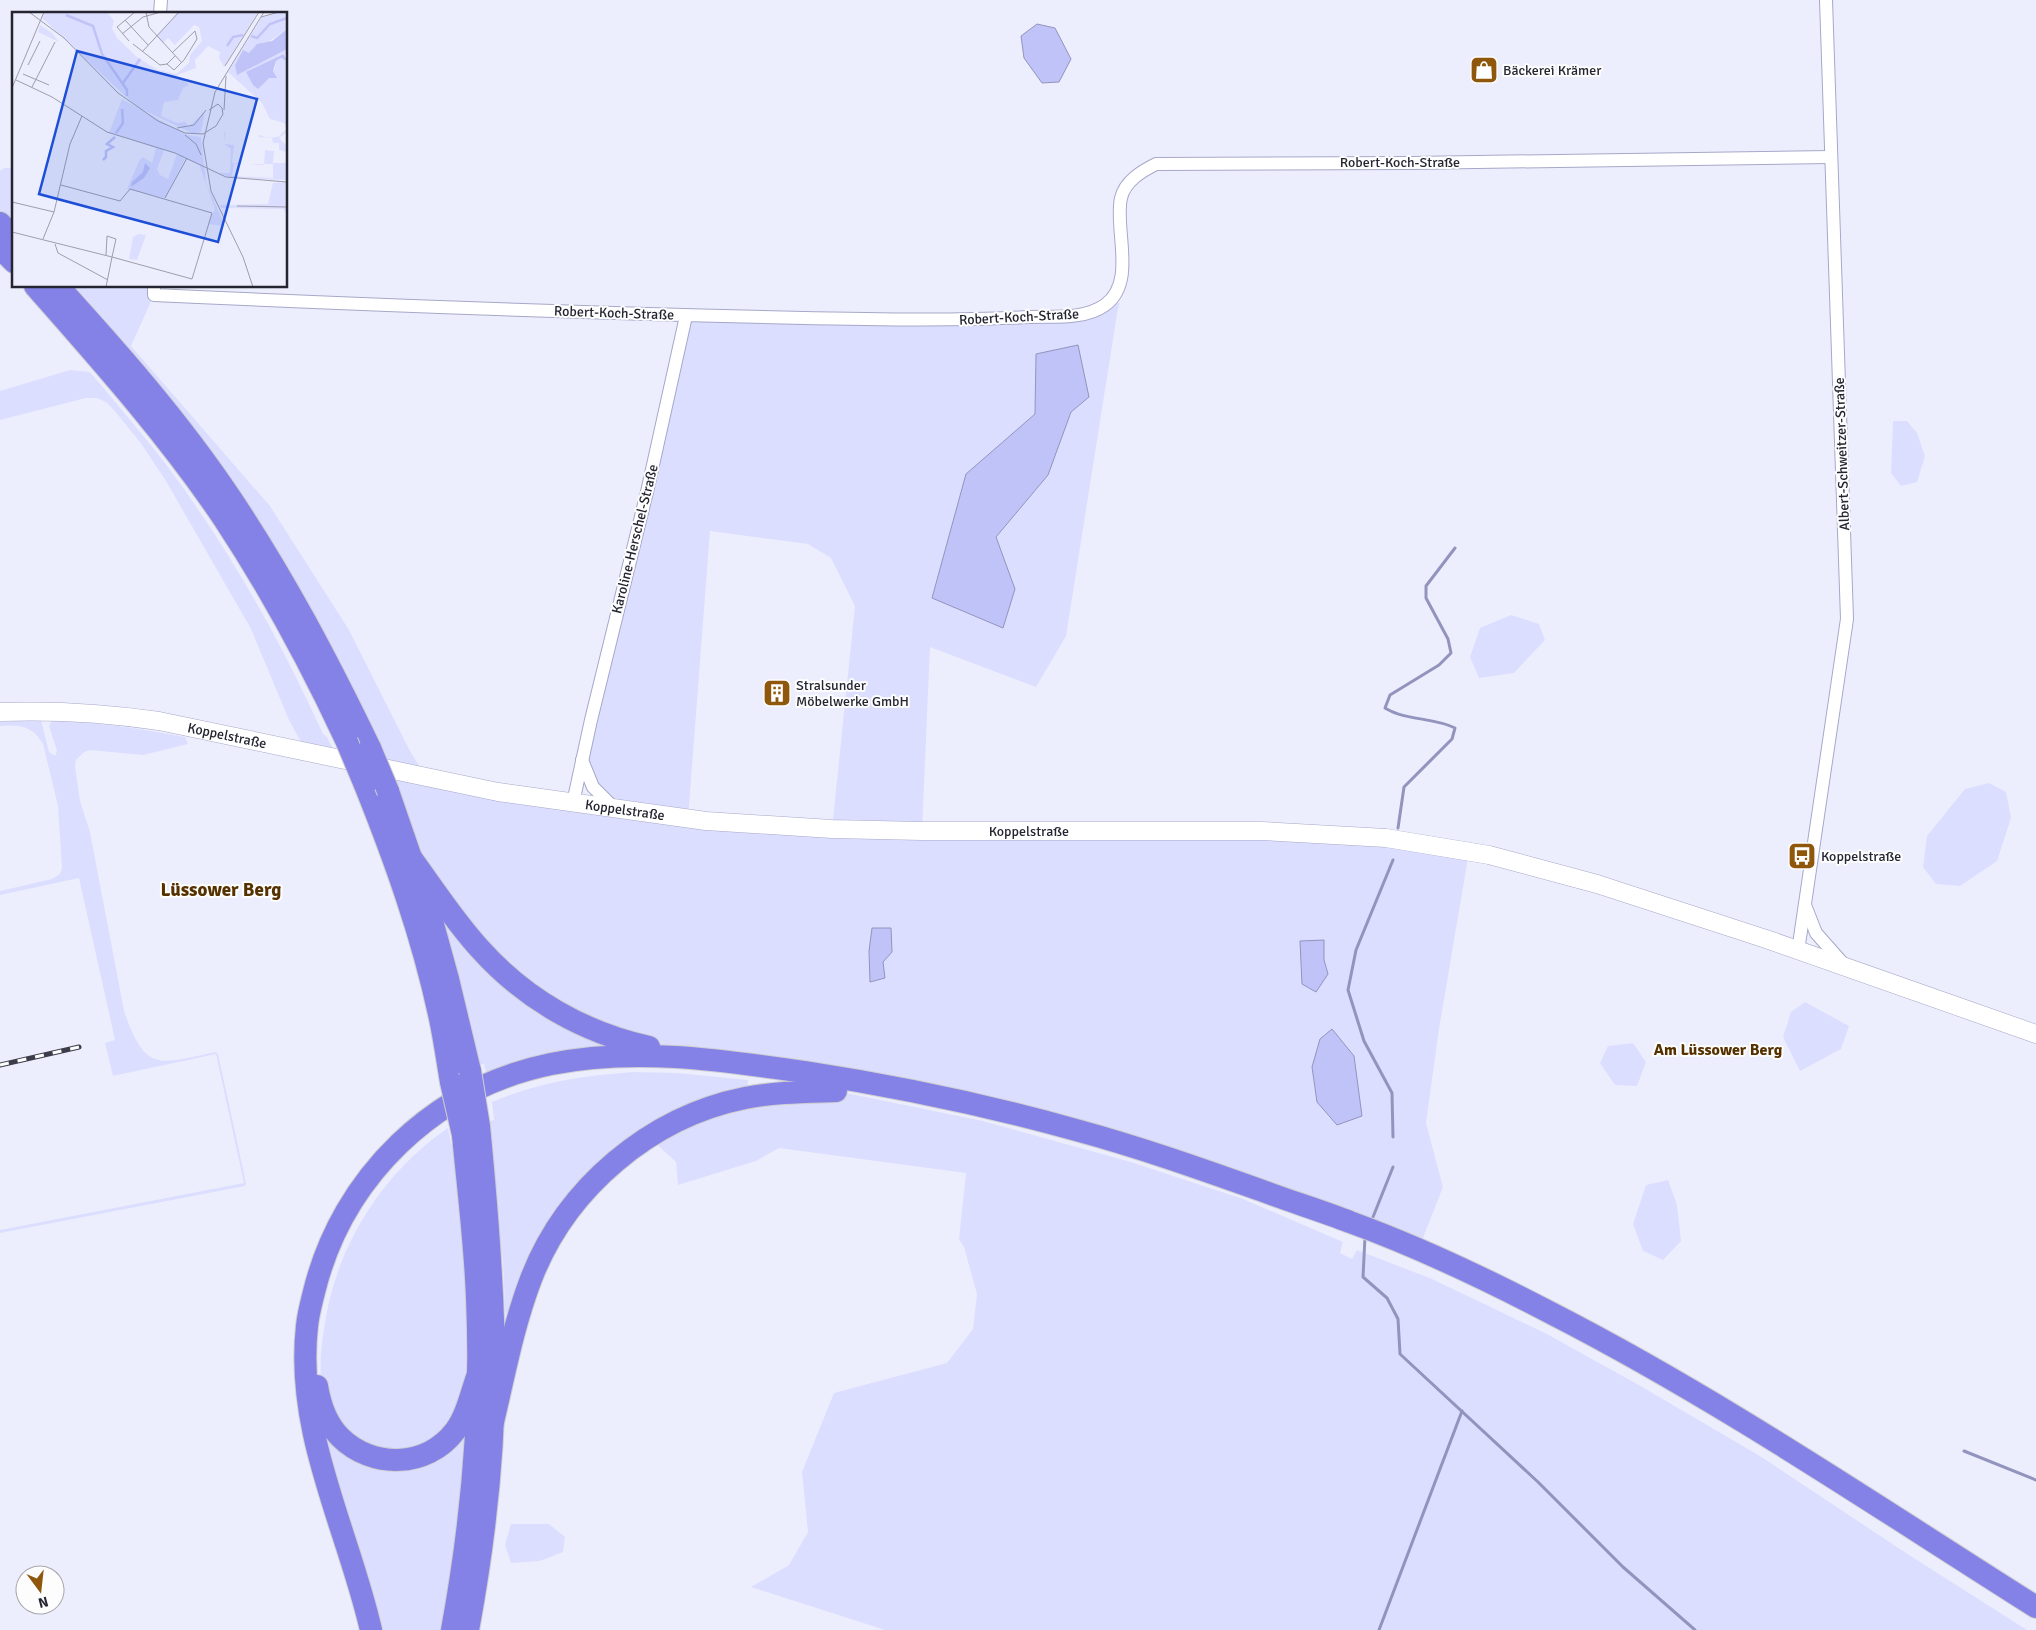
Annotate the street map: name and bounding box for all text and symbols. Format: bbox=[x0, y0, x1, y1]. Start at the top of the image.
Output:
inset map bbox=[12, 12, 288, 288]
shop icon: Bäckerei Krämer bbox=[1469, 55, 1499, 85]
place label: Bäckerei Krämer bbox=[1503, 62, 1602, 79]
street label: Robert-Koch-Straße bbox=[1340, 154, 1460, 171]
street label: Robert-Koch-Straße bbox=[554, 302, 674, 324]
street label: Robert-Koch-Straße bbox=[959, 305, 1079, 329]
street label: Albert-Schweitzer-Straße bbox=[1831, 377, 1853, 531]
street label: Karoline-Herschel-Straße bbox=[608, 463, 662, 615]
place label: Stralsunder Möbelwerke GmbH bbox=[796, 677, 909, 710]
building icon: Stralsunder Möbelwerke GmbH bbox=[762, 678, 792, 708]
street label: Koppelstraße bbox=[186, 719, 268, 752]
street label: Koppelstraße bbox=[584, 796, 666, 824]
street label: Koppelstraße bbox=[989, 823, 1069, 840]
bus stop icon: Koppelstraße bbox=[1787, 841, 1817, 871]
place label: Koppelstraße bbox=[1821, 848, 1901, 865]
district label: Lüssower Berg bbox=[161, 878, 281, 902]
district label: Am Lüssower Berg bbox=[1654, 1040, 1783, 1060]
north arrow bbox=[15, 1565, 65, 1615]
text: N bbox=[36, 1593, 50, 1612]

